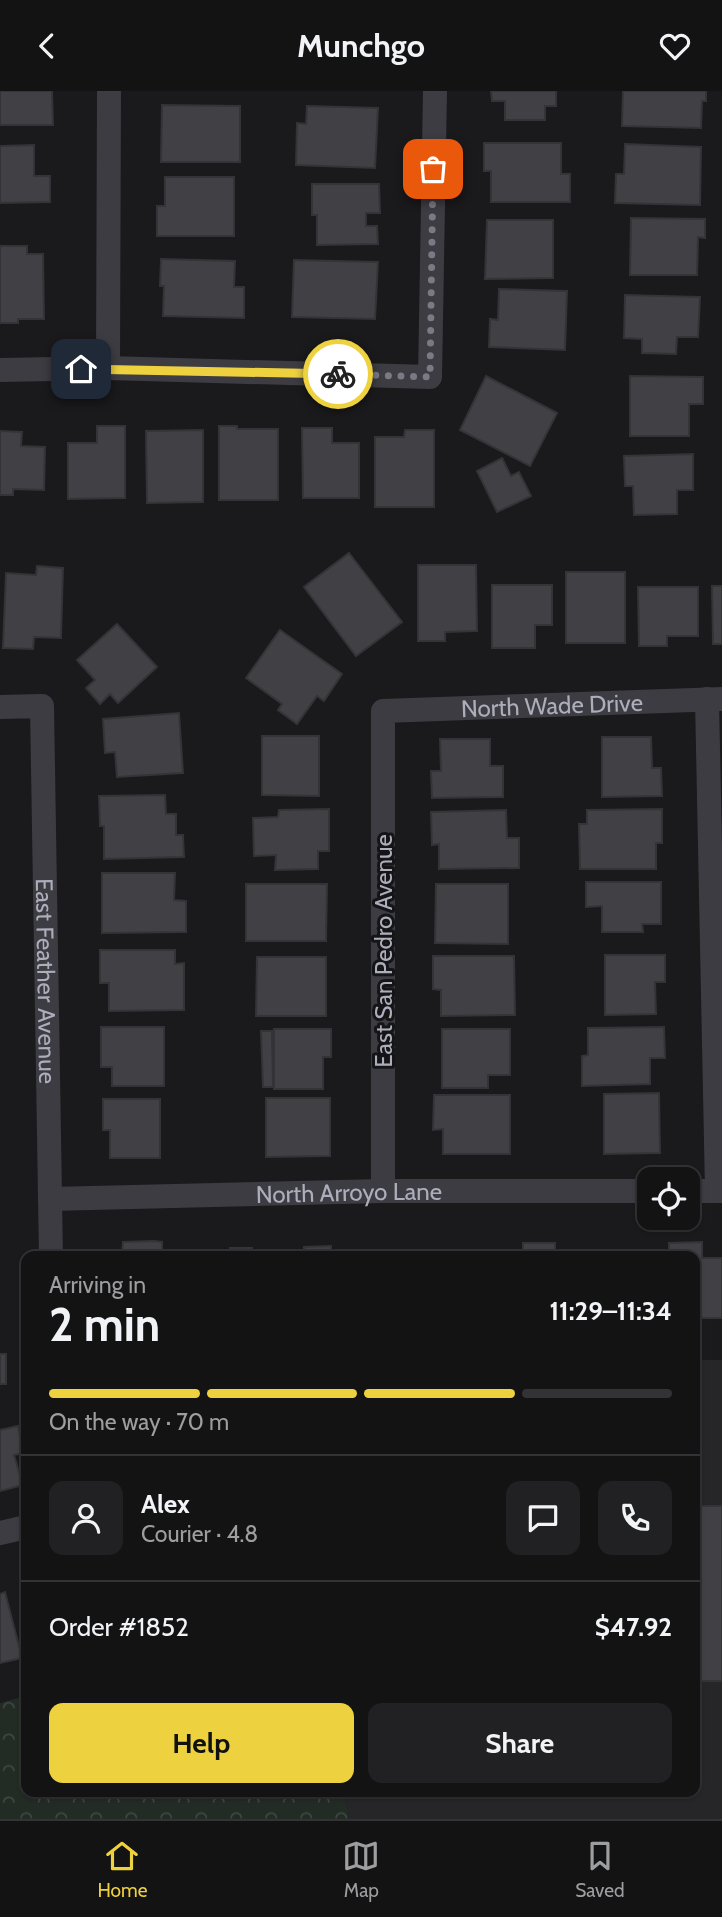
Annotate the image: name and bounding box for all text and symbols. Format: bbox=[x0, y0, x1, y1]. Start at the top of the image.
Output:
text: Munchgo bbox=[297, 26, 425, 65]
icon: back bbox=[28, 27, 66, 65]
icon: heart bbox=[656, 27, 694, 65]
pin bbox=[403, 139, 463, 199]
icon: bag bbox=[414, 150, 452, 188]
pin bbox=[51, 339, 111, 399]
courier bbox=[303, 339, 373, 409]
icon: home bbox=[62, 350, 100, 388]
icon: bike bbox=[319, 355, 357, 393]
street label: North Wade Drive bbox=[460, 687, 643, 723]
street label: East San Pedro Avenue bbox=[369, 834, 398, 1068]
street label: East Feather Avenue bbox=[30, 878, 63, 1084]
map controls bbox=[637, 1167, 700, 1230]
button: locate bbox=[637, 1167, 700, 1230]
street label: North Arroyo Lane bbox=[255, 1176, 442, 1209]
text: Arriving in bbox=[49, 1271, 146, 1299]
text: 11:29–11:34 bbox=[550, 1295, 672, 1327]
text: 2 min bbox=[49, 1297, 160, 1353]
text: On the way · 70 m bbox=[49, 1408, 229, 1436]
button: person bbox=[49, 1481, 123, 1555]
button: chat bbox=[506, 1481, 580, 1555]
button: phone bbox=[598, 1481, 672, 1555]
text: Alex bbox=[141, 1488, 190, 1520]
text: Courier · 4.8 bbox=[141, 1520, 258, 1548]
text: Order #1852 bbox=[49, 1611, 189, 1643]
text: $47.92 bbox=[595, 1611, 672, 1643]
button: Help bbox=[49, 1703, 354, 1783]
button: Share bbox=[368, 1703, 672, 1783]
tab: Home bbox=[97, 1837, 147, 1902]
tab: Map bbox=[342, 1837, 380, 1902]
tab: Saved bbox=[575, 1837, 625, 1902]

